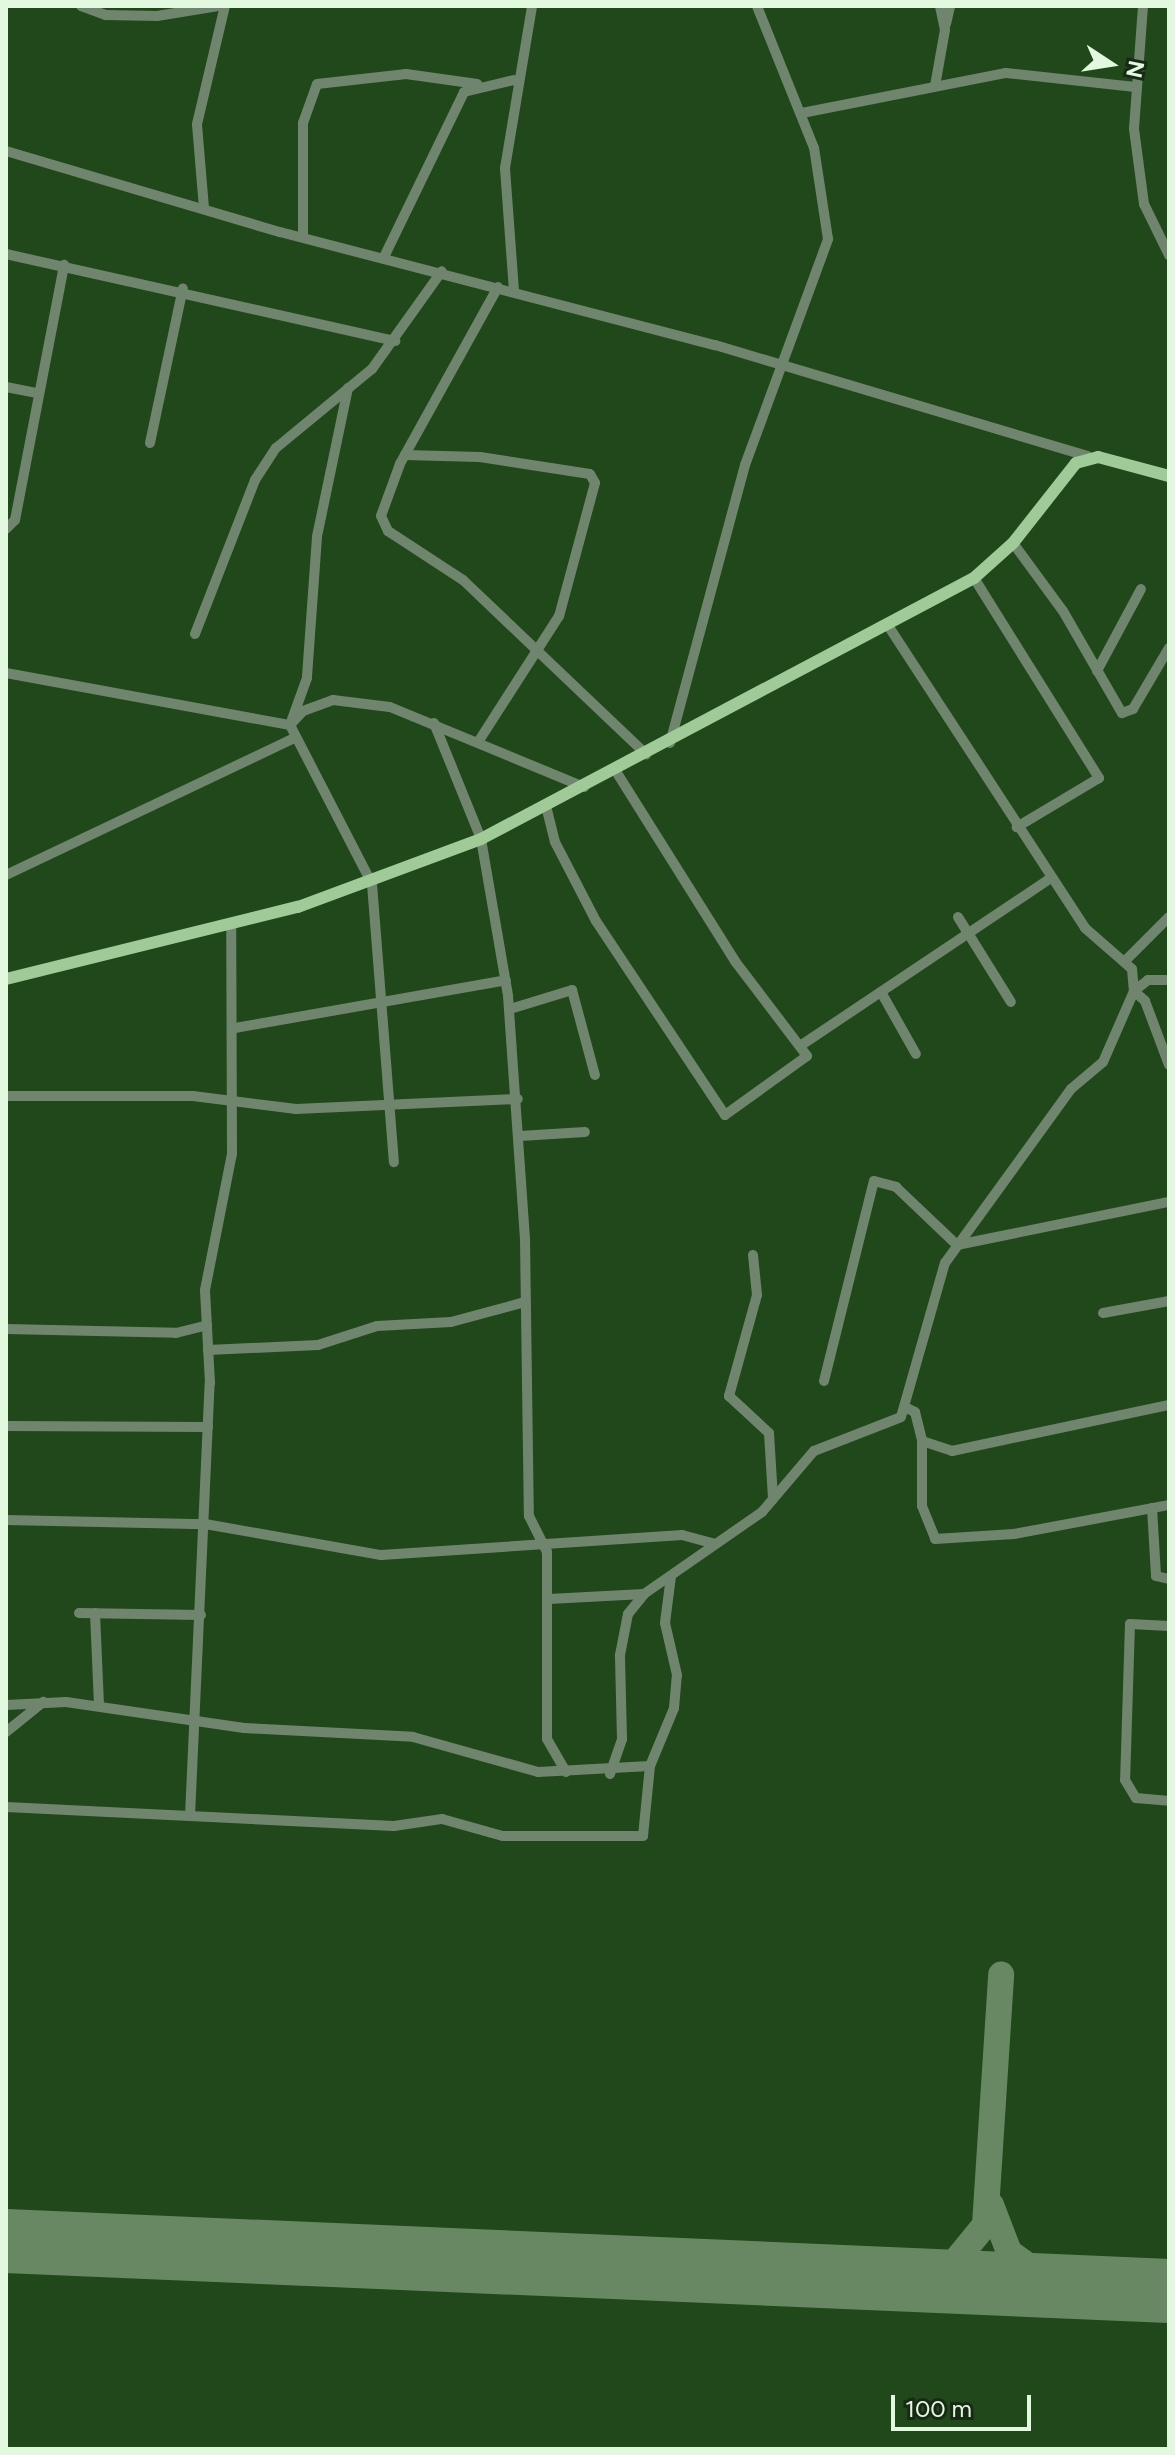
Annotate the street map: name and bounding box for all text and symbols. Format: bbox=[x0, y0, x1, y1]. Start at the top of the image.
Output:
north arrow bbox=[1071, 24, 1151, 104]
text: N bbox=[1120, 58, 1150, 80]
scale bar bbox=[895, 2379, 1035, 2429]
text: 100 m bbox=[905, 2394, 972, 2423]

